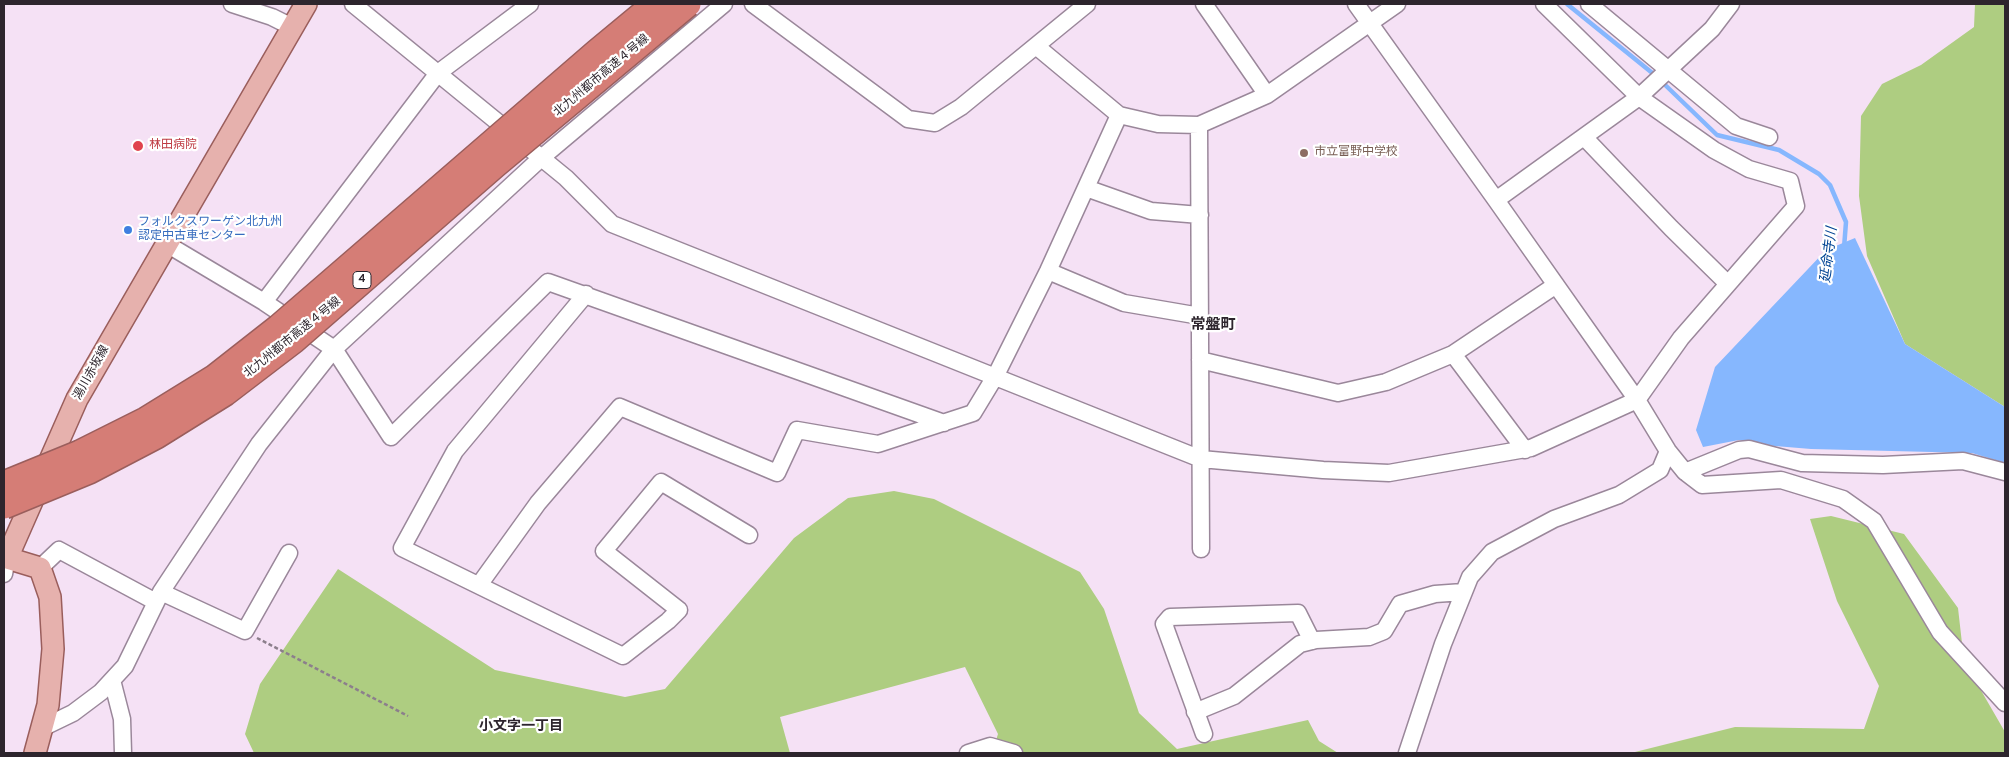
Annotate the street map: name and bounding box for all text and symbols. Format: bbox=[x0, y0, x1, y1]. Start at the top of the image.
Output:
street label: 北九州都市高速４号線 bbox=[551, 32, 653, 120]
marker: 林田病院 bbox=[131, 139, 145, 153]
place label: 林田病院 bbox=[149, 139, 197, 153]
place label: 市立富野中学校 bbox=[1314, 146, 1398, 160]
marker: 市立富野中学校 bbox=[1298, 147, 1310, 159]
place label: フォルクスワーゲン北九州 認定中古車センター bbox=[138, 216, 282, 244]
marker: フォルクスワーゲン北九州 認定中古車センター bbox=[122, 224, 134, 236]
water label: 延命寺川 bbox=[1818, 226, 1842, 284]
road number: 4 bbox=[353, 272, 371, 288]
street label: 北九州都市高速４号線 bbox=[242, 295, 344, 381]
district label: 常盤町 bbox=[1191, 317, 1235, 335]
street label: 湯川赤坂線 bbox=[71, 343, 113, 403]
district label: 小文字一丁目 bbox=[479, 719, 563, 735]

